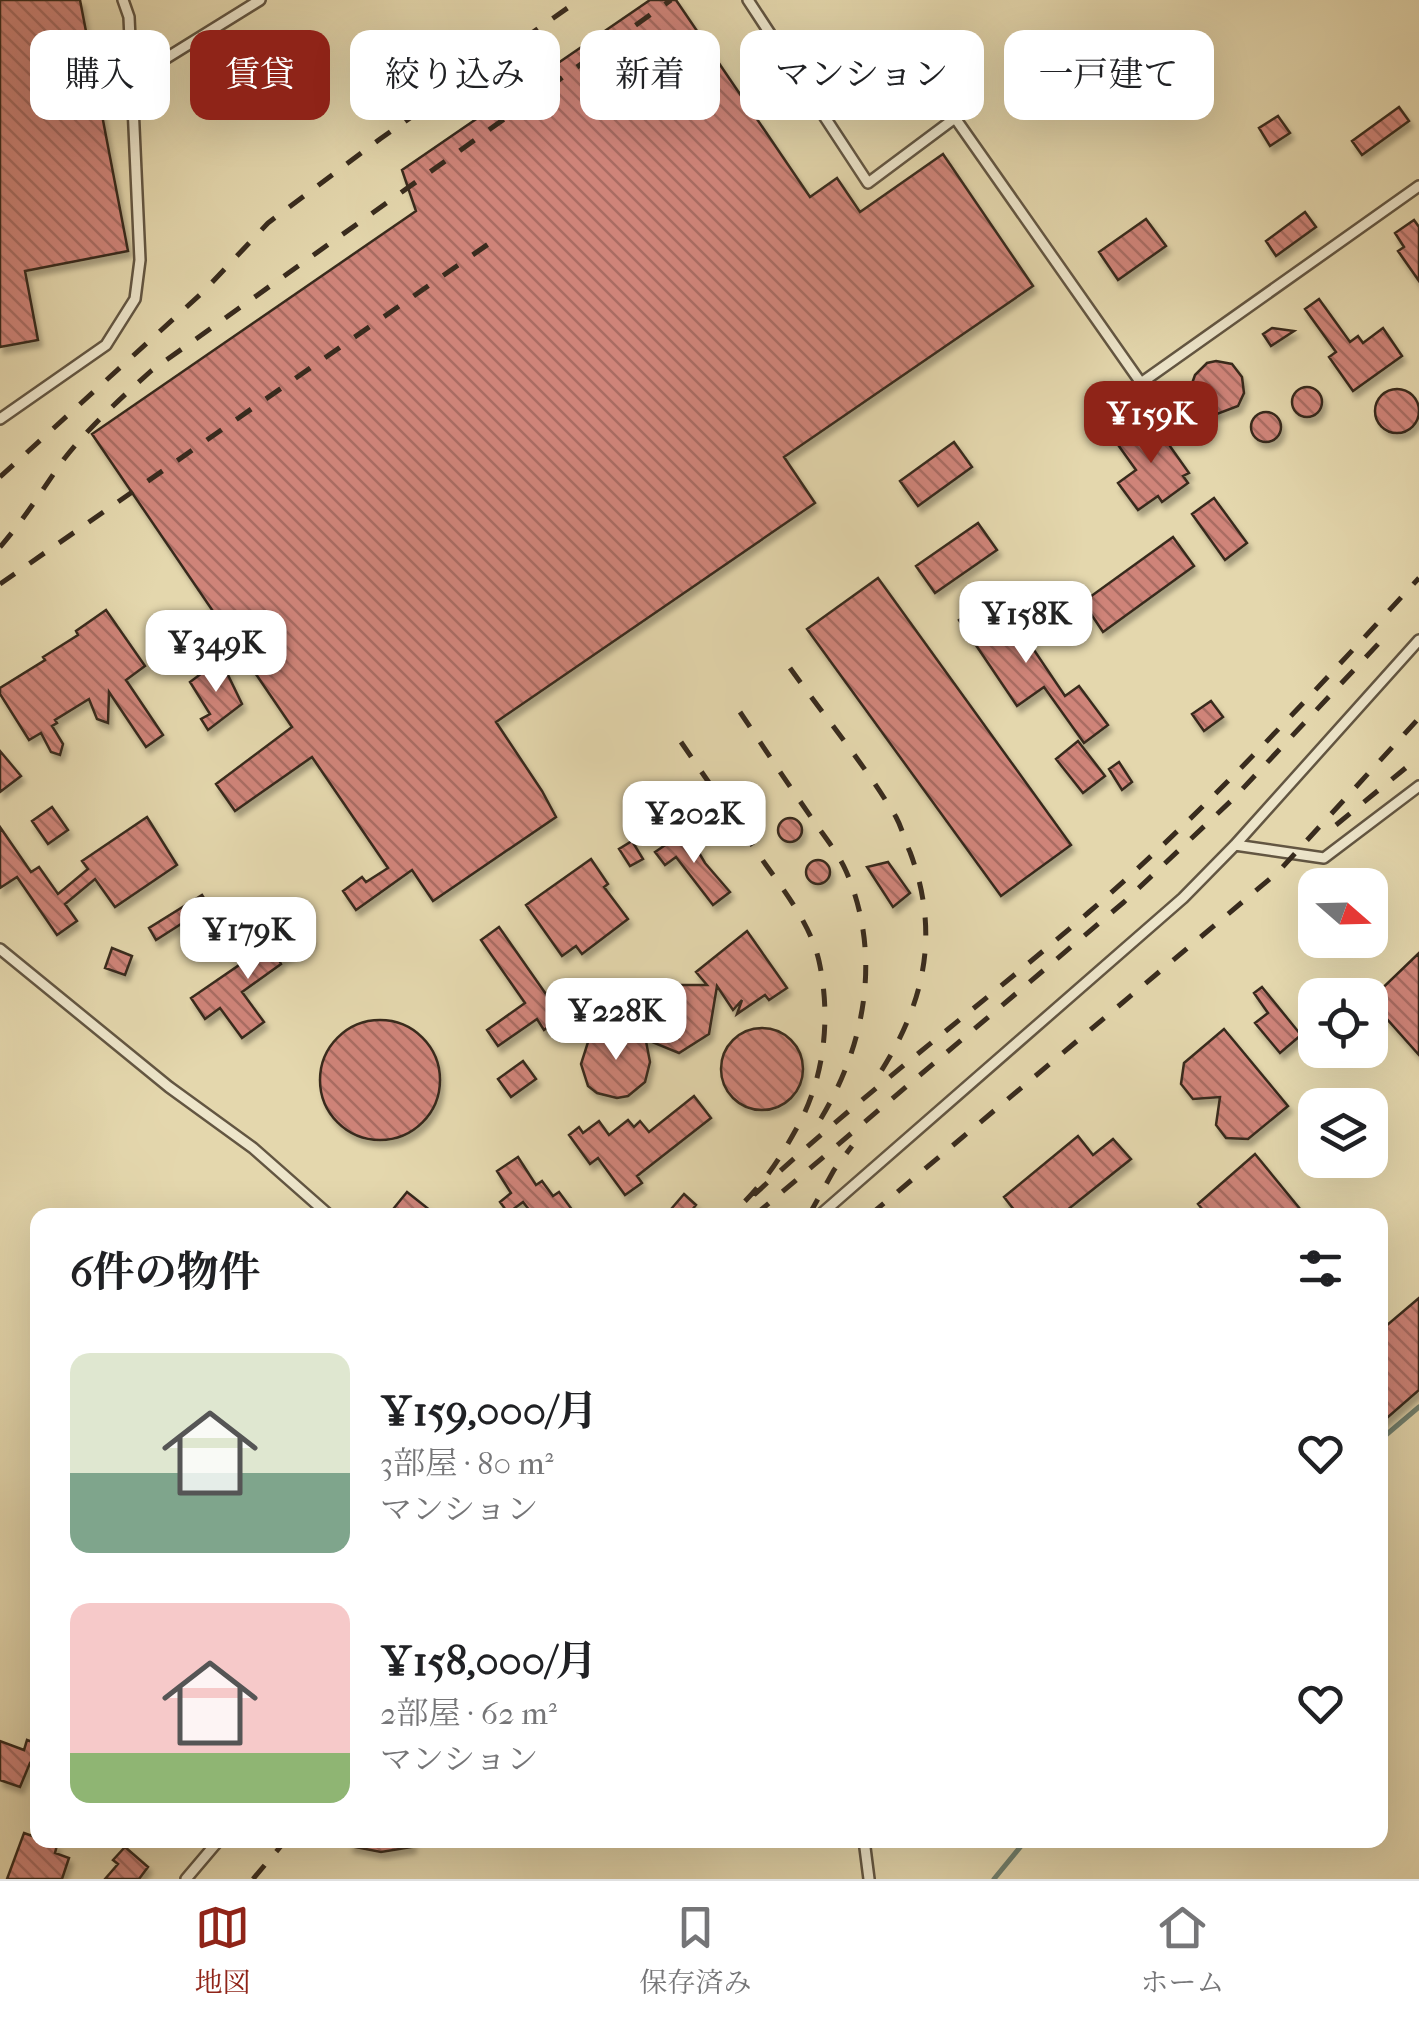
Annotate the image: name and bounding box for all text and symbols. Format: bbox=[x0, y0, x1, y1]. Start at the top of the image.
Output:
chip: 購入 bbox=[30, 30, 170, 120]
chip: 賃貸 bbox=[190, 30, 330, 120]
chip: 絞り込み bbox=[350, 30, 560, 120]
chip: 新着 bbox=[580, 30, 720, 120]
chip: マンション bbox=[740, 30, 984, 120]
chip: 一戸建て bbox=[1004, 30, 1214, 120]
pin: ¥159K bbox=[1081, 381, 1221, 466]
text: ¥159K bbox=[1106, 395, 1196, 432]
pin: ¥158K bbox=[956, 581, 1096, 666]
text: ¥158K bbox=[981, 595, 1071, 632]
pin: ¥349K bbox=[146, 610, 286, 695]
text: ¥349K bbox=[168, 624, 264, 661]
pin: ¥202K bbox=[624, 781, 764, 866]
text: ¥202K bbox=[645, 795, 743, 832]
north arrow bbox=[1298, 868, 1388, 958]
map controls bbox=[1298, 868, 1388, 1178]
pin: ¥179K bbox=[178, 897, 318, 982]
text: ¥179K bbox=[202, 911, 294, 948]
pin: ¥228K bbox=[546, 978, 686, 1063]
button: locate bbox=[1298, 978, 1388, 1068]
text: ¥228K bbox=[567, 992, 665, 1029]
button: layers bbox=[1298, 1088, 1388, 1178]
icon: filters bbox=[1293, 1241, 1348, 1296]
text: 6件の物件 bbox=[70, 1248, 261, 1297]
text: ¥159,000/月 bbox=[380, 1387, 598, 1436]
icon: home bbox=[150, 1393, 270, 1513]
icon: heart bbox=[1293, 1426, 1348, 1481]
text: 3部屋 · 80 m² bbox=[380, 1445, 554, 1482]
text: マンション bbox=[380, 1491, 539, 1528]
text: ¥158,000/月 bbox=[380, 1637, 597, 1686]
icon: home bbox=[150, 1643, 270, 1763]
icon: heart bbox=[1293, 1676, 1348, 1731]
text: 2部屋 · 62 m² bbox=[380, 1695, 557, 1732]
text: マンション bbox=[380, 1741, 539, 1778]
tab: 地図 bbox=[194, 1900, 251, 2000]
tab: 保存済み bbox=[639, 1900, 752, 2000]
tab: ホーム bbox=[1140, 1900, 1225, 2000]

